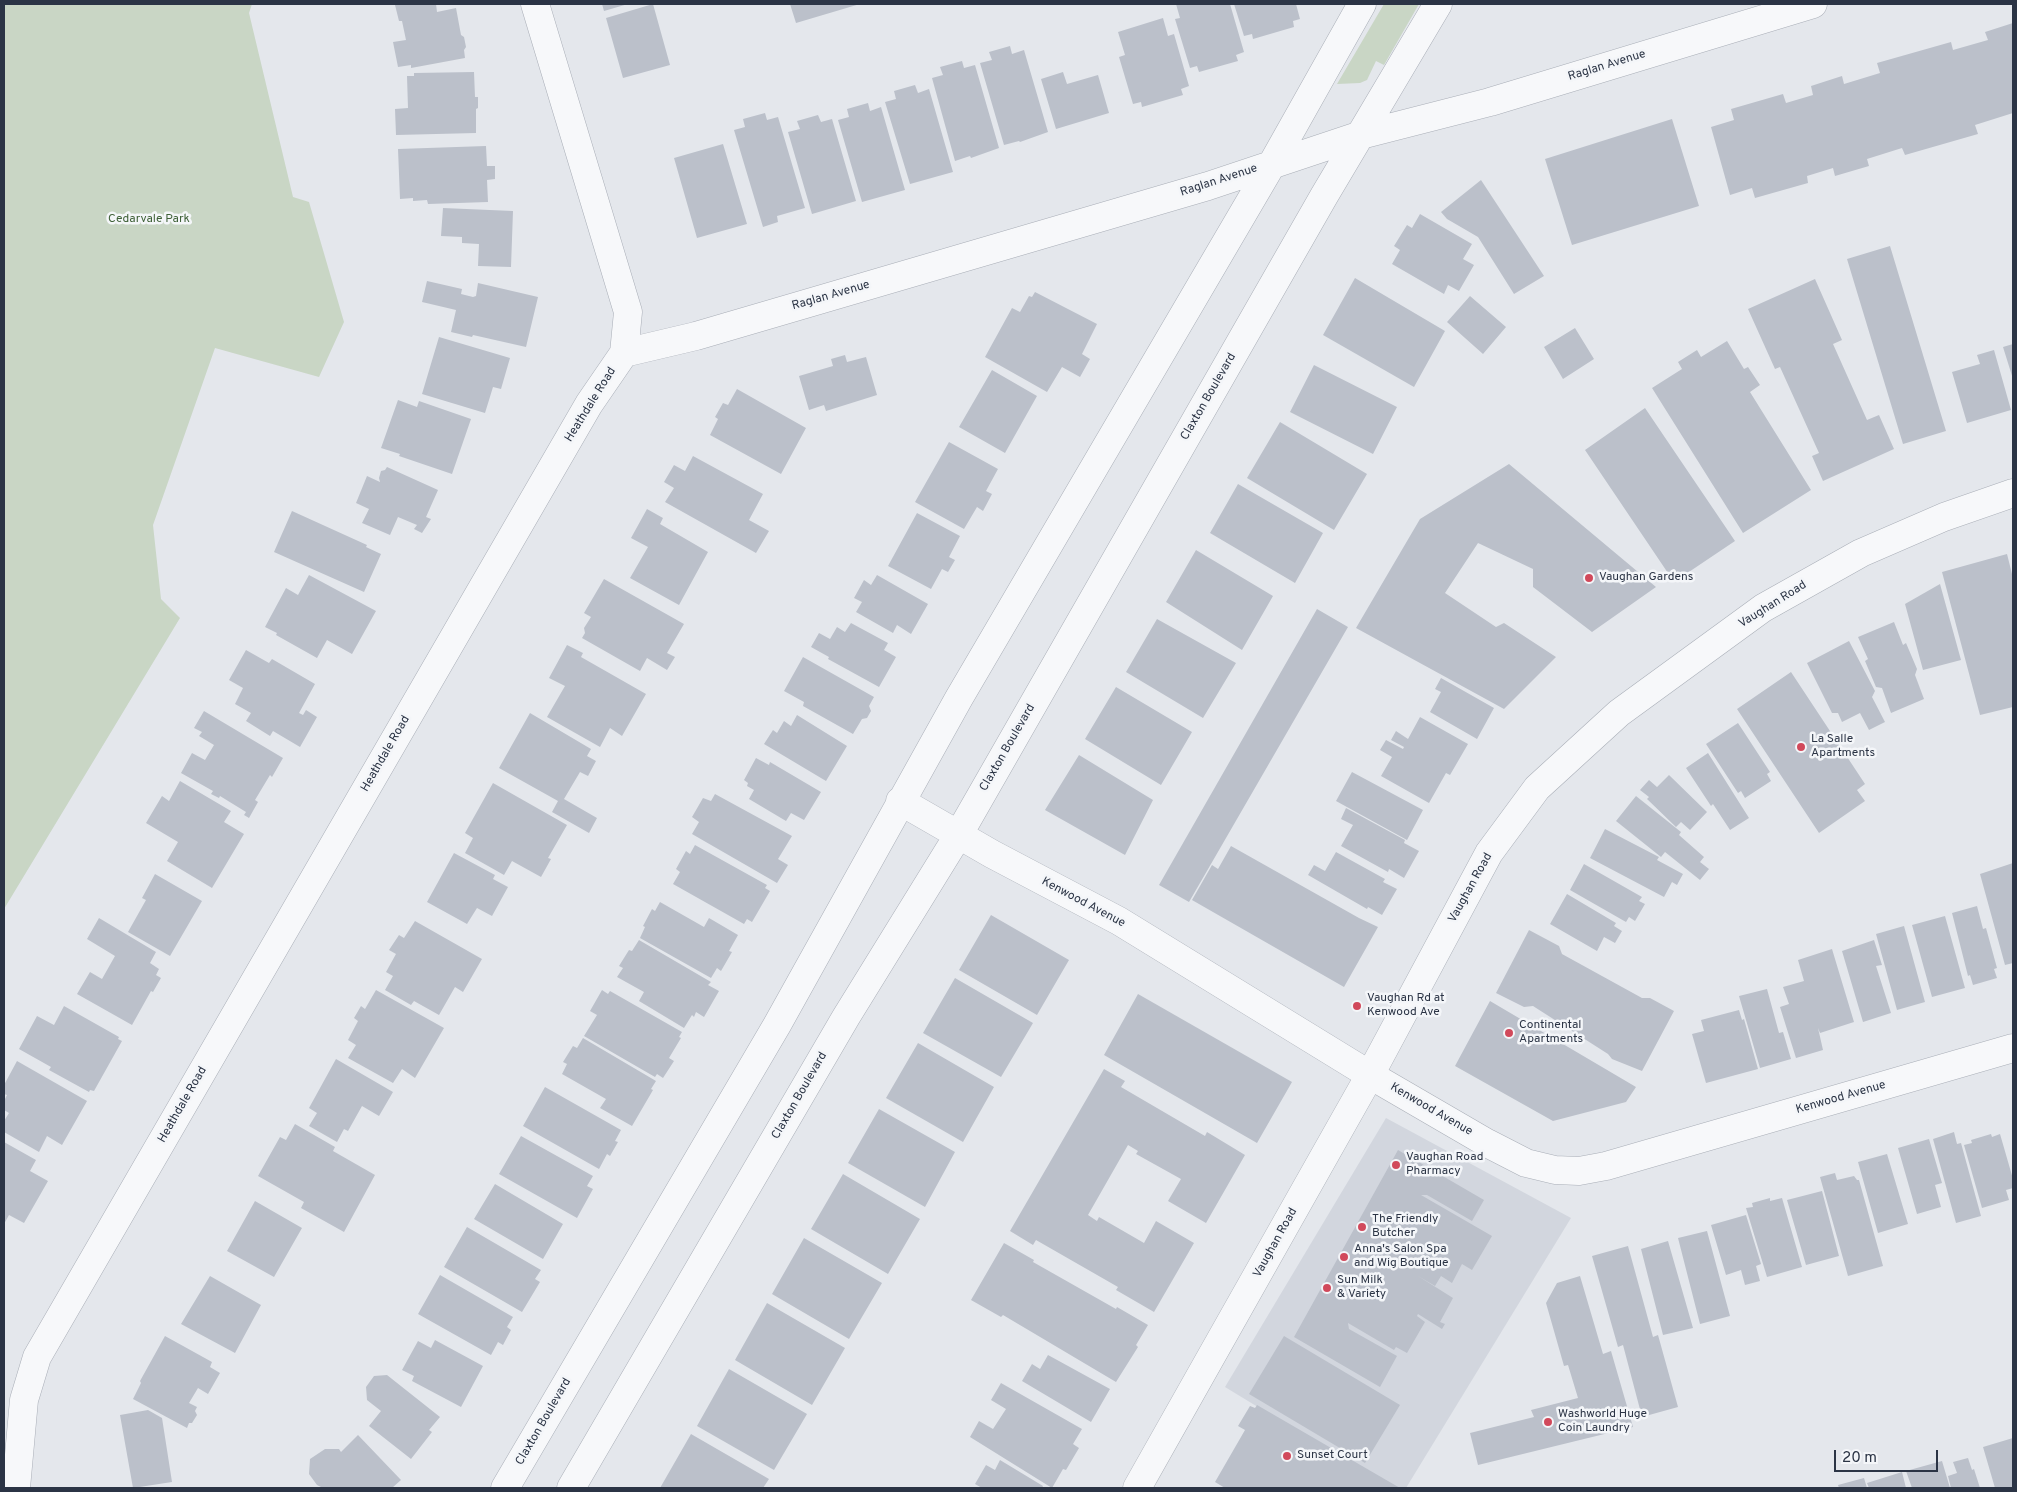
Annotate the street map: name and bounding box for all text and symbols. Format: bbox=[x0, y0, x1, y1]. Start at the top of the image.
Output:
street label: Raglan Avenue bbox=[1566, 47, 1648, 85]
street label: Raglan Avenue bbox=[1179, 162, 1259, 200]
park label: Cedarvale Park bbox=[108, 213, 190, 227]
street label: Raglan Avenue bbox=[790, 278, 872, 314]
street label: Claxton Boulevard bbox=[1178, 351, 1240, 443]
street label: Heathdale Road bbox=[562, 365, 620, 445]
place label: Vaughan Gardens bbox=[1599, 571, 1693, 585]
marker: Vaughan Gardens bbox=[1583, 572, 1595, 584]
street label: Vaughan Road bbox=[1736, 578, 1810, 632]
street label: Claxton Boulevard bbox=[977, 702, 1039, 794]
street label: Heathdale Road bbox=[358, 713, 414, 795]
place label: La Salle Apartments bbox=[1811, 733, 1875, 761]
marker: La Salle Apartments bbox=[1795, 741, 1807, 753]
street label: Vaughan Road bbox=[1446, 851, 1496, 925]
street label: Kenwood Avenue bbox=[1039, 875, 1127, 931]
place label: Vaughan Rd at Kenwood Ave bbox=[1367, 992, 1445, 1020]
marker: Vaughan Rd at Kenwood Ave bbox=[1351, 1000, 1363, 1012]
place label: Continental Apartments bbox=[1519, 1019, 1583, 1047]
marker: Continental Apartments bbox=[1503, 1027, 1515, 1039]
street label: Claxton Boulevard bbox=[769, 1050, 831, 1142]
street label: Heathdale Road bbox=[155, 1064, 211, 1146]
street label: Kenwood Avenue bbox=[1794, 1078, 1888, 1118]
street label: Kenwood Avenue bbox=[1387, 1081, 1475, 1139]
place label: Vaughan Road Pharmacy bbox=[1406, 1151, 1483, 1179]
marker: Vaughan Road Pharmacy bbox=[1390, 1159, 1402, 1171]
street label: Vaughan Road bbox=[1251, 1206, 1301, 1280]
place label: The Friendly Butcher bbox=[1372, 1213, 1438, 1241]
marker: The Friendly Butcher bbox=[1356, 1221, 1368, 1233]
place label: Anna's Salon Spa and Wig Boutique bbox=[1354, 1243, 1448, 1271]
marker: Anna's Salon Spa and Wig Boutique bbox=[1338, 1251, 1350, 1263]
place label: Sun Milk & Variety bbox=[1337, 1274, 1386, 1302]
marker: Sun Milk & Variety bbox=[1321, 1282, 1333, 1294]
street label: Claxton Boulevard bbox=[513, 1376, 575, 1468]
place label: Washworld Huge Coin Laundry bbox=[1558, 1408, 1647, 1436]
marker: Washworld Huge Coin Laundry bbox=[1542, 1416, 1554, 1428]
scale bar bbox=[1837, 1440, 1941, 1472]
place label: Sunset Court bbox=[1297, 1449, 1368, 1463]
text: 20 m bbox=[1842, 1449, 1877, 1468]
marker: Sunset Court bbox=[1281, 1450, 1293, 1462]

